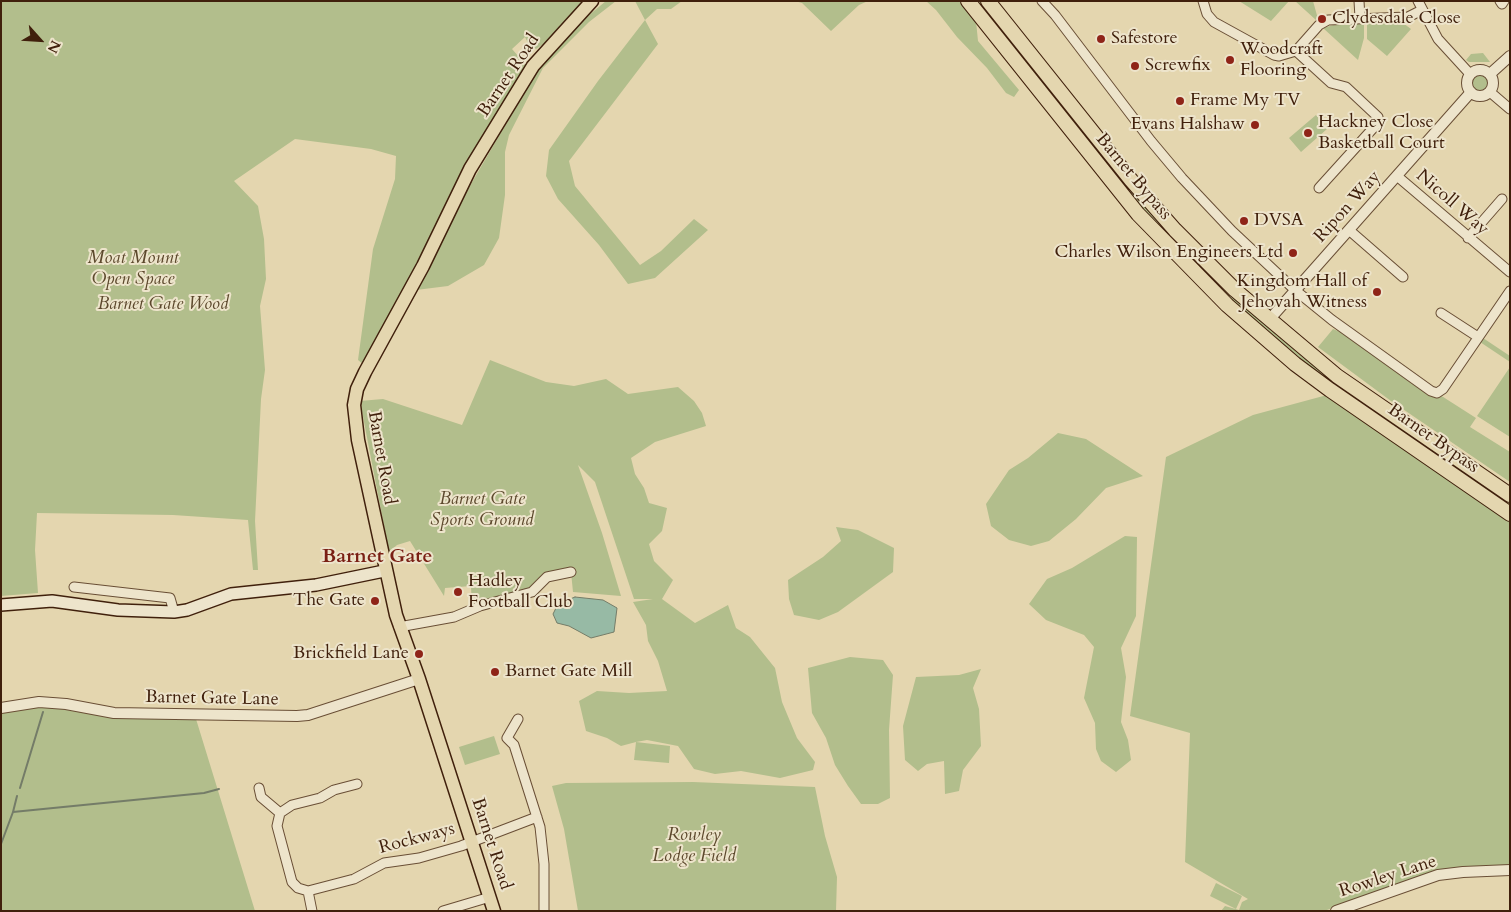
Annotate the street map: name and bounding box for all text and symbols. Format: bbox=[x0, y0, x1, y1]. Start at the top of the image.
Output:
place label: Clydesdale Close bbox=[1332, 8, 1461, 30]
marker: Clydesdale Close bbox=[1316, 13, 1328, 25]
north arrow bbox=[15, 15, 65, 65]
place label: Safestore bbox=[1111, 28, 1178, 50]
street label: Barnet Road bbox=[473, 31, 545, 121]
marker: Safestore bbox=[1095, 33, 1107, 45]
text: N bbox=[43, 37, 65, 56]
place label: Woodcraft Flooring bbox=[1240, 39, 1323, 82]
marker: Woodcraft Flooring bbox=[1224, 54, 1236, 66]
place label: Screwfix bbox=[1145, 55, 1210, 77]
marker: Screwfix bbox=[1129, 60, 1141, 72]
place label: Frame My TV bbox=[1190, 90, 1301, 112]
marker: Frame My TV bbox=[1174, 95, 1186, 107]
place label: Hackney Close Basketball Court bbox=[1318, 112, 1445, 154]
place label: Evans Halshaw bbox=[1130, 114, 1245, 136]
marker: Evans Halshaw bbox=[1249, 119, 1261, 131]
marker: Hackney Close Basketball Court bbox=[1302, 127, 1314, 139]
street label: Barnet Bypass bbox=[1090, 129, 1176, 225]
street label: Nicoll Way bbox=[1411, 165, 1493, 241]
street label: Ripon Way bbox=[1310, 167, 1386, 247]
place label: DVSA bbox=[1254, 210, 1304, 232]
marker: DVSA bbox=[1238, 215, 1250, 227]
place label: Charles Wilson Engineers Ltd bbox=[1054, 242, 1283, 264]
marker: Charles Wilson Engineers Ltd bbox=[1287, 247, 1299, 259]
park label: Moat Mount Open Space bbox=[87, 248, 179, 290]
place label: Kingdom Hall of Jehovah Witness bbox=[1237, 271, 1367, 314]
marker: Kingdom Hall of Jehovah Witness bbox=[1371, 286, 1383, 298]
park label: Barnet Gate Wood bbox=[97, 294, 229, 316]
street label: Barnet Bypass bbox=[1383, 400, 1483, 478]
street label: Barnet Road bbox=[362, 409, 400, 507]
park label: Barnet Gate Sports Ground bbox=[430, 489, 534, 532]
district label: Barnet Gate bbox=[322, 545, 432, 569]
place label: Hadley Football Club bbox=[468, 571, 573, 614]
marker: Hadley Football Club bbox=[452, 586, 464, 598]
place label: The Gate bbox=[293, 590, 365, 612]
marker: The Gate bbox=[369, 595, 381, 607]
place label: Brickfield Lane bbox=[293, 643, 409, 665]
marker: Brickfield Lane bbox=[413, 648, 425, 660]
place label: Barnet Gate Mill bbox=[505, 661, 632, 683]
marker: Barnet Gate Mill bbox=[489, 666, 501, 678]
street label: Barnet Gate Lane bbox=[145, 687, 279, 711]
street label: Barnet Road bbox=[466, 795, 516, 893]
street label: Rockways bbox=[377, 819, 457, 859]
park label: Rowley Lodge Field bbox=[652, 825, 736, 868]
street label: Rowley Lane bbox=[1337, 851, 1439, 903]

